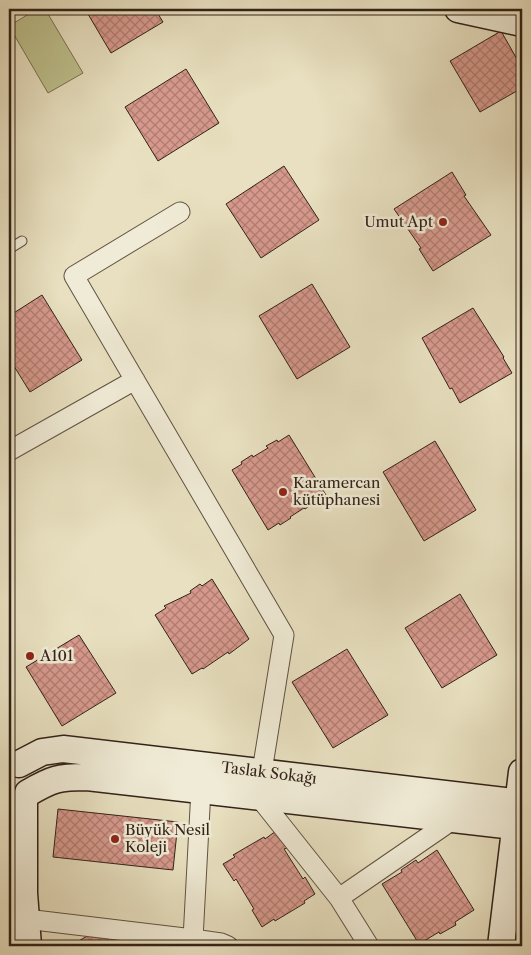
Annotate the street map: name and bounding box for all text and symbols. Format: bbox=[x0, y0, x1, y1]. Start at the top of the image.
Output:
place label: Umut Apt bbox=[364, 212, 434, 231]
marker: Umut Apt bbox=[437, 216, 449, 228]
place label: Karamercan kütüphanesi bbox=[293, 473, 381, 509]
marker: Karamercan kütüphanesi bbox=[277, 486, 289, 498]
place label: A101 bbox=[39, 646, 74, 665]
marker: A101 bbox=[24, 650, 36, 662]
street label: Taslak Sokağı bbox=[220, 757, 318, 788]
place label: Büyük Nesil Koleji bbox=[125, 820, 211, 856]
marker: Büyük Nesil Koleji bbox=[109, 833, 121, 845]

